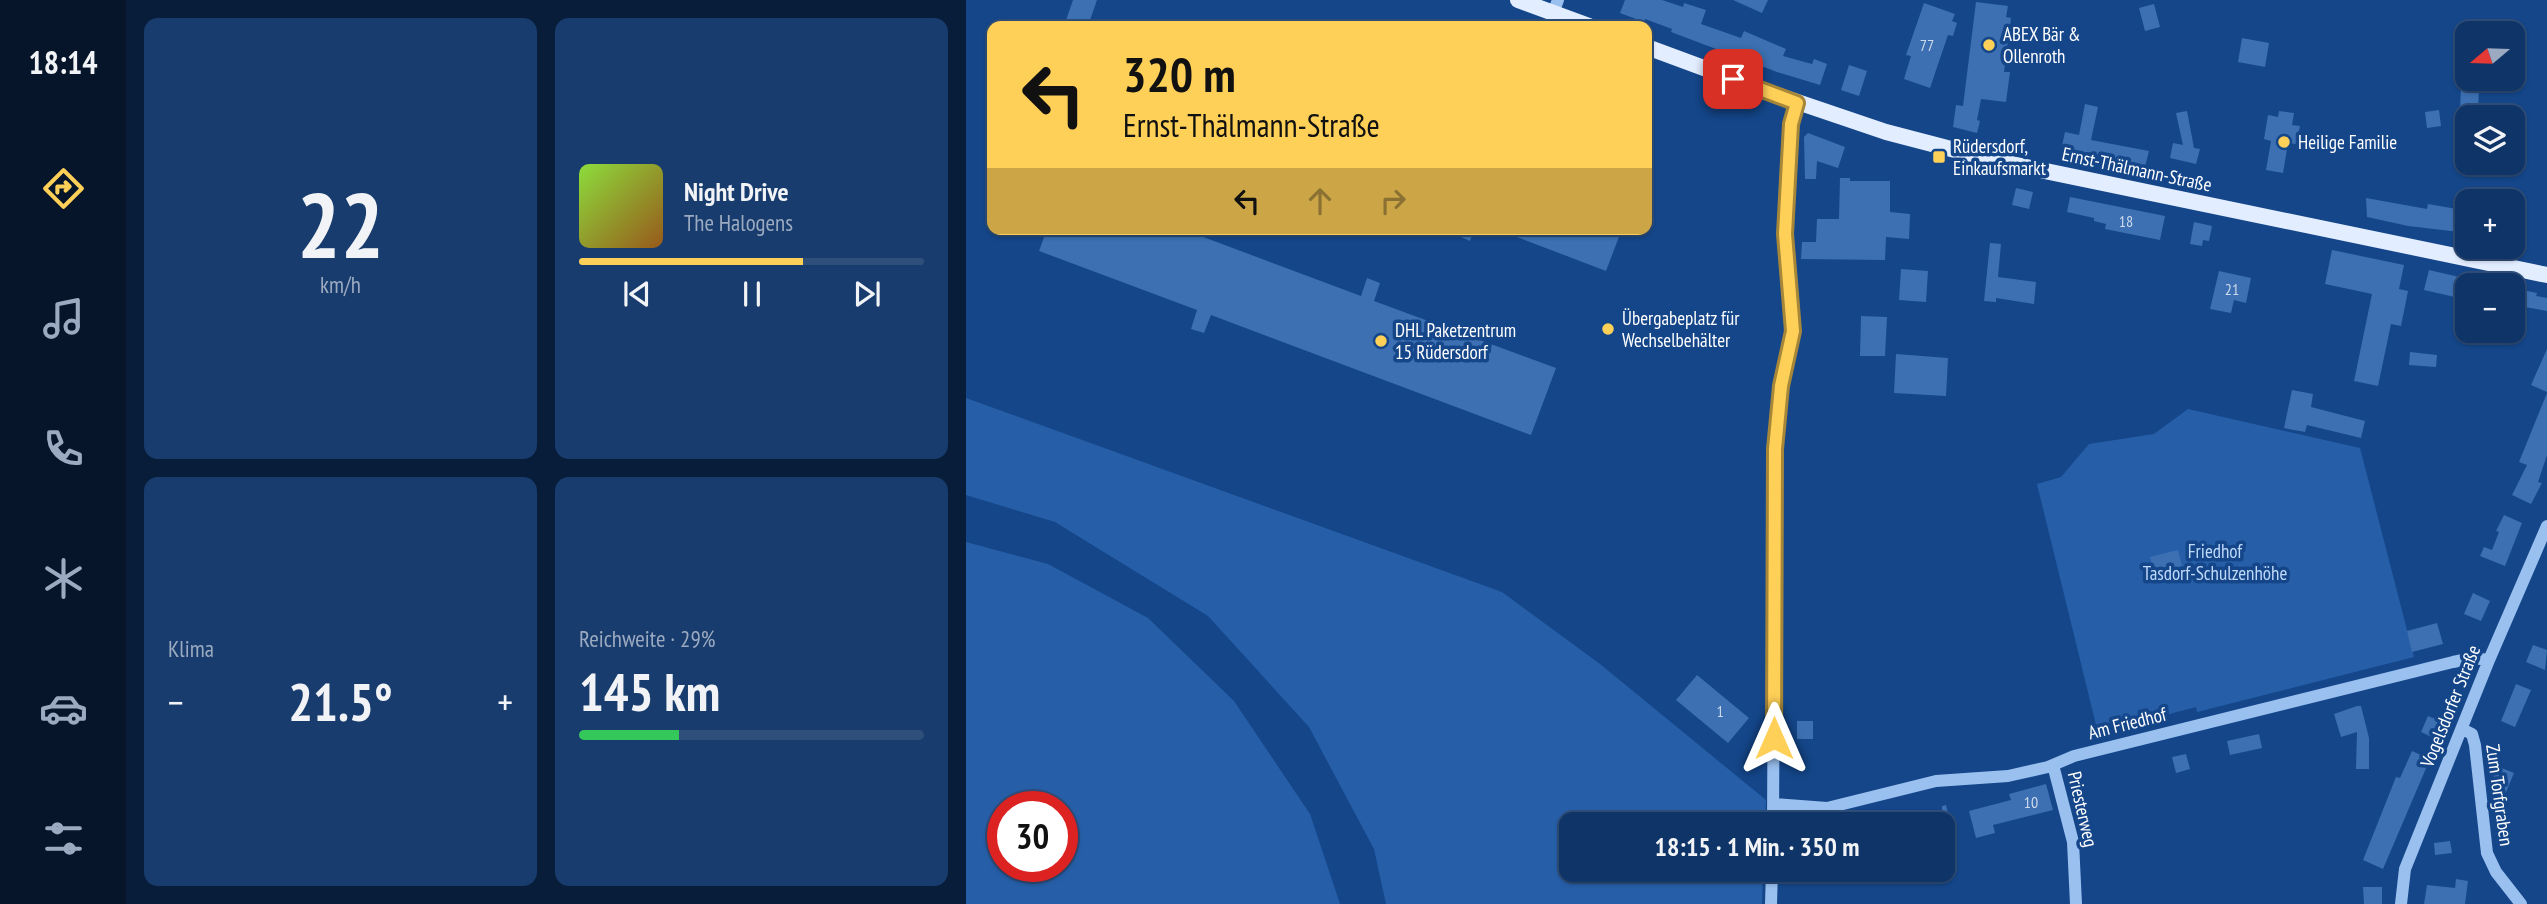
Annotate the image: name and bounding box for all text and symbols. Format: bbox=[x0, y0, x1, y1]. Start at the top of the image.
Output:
north arrow bbox=[2455, 21, 2525, 91]
map controls bbox=[2455, 21, 2525, 343]
place label: ABEX Bär & Ollenroth bbox=[2003, 22, 2080, 68]
house number: 77 bbox=[1920, 35, 1934, 55]
marker: ABEX Bär & Ollenroth bbox=[1981, 37, 1997, 53]
text: 18:14 bbox=[28, 41, 98, 83]
text: 320 m bbox=[1123, 42, 1236, 106]
icon: left bbox=[1008, 49, 1099, 140]
pin bbox=[1703, 49, 1763, 109]
icon: arrive bbox=[1714, 60, 1752, 98]
text: Ernst-Thälmann-Straße bbox=[1123, 104, 1380, 146]
button: layers bbox=[2455, 105, 2525, 175]
place label: Heilige Familie bbox=[2298, 130, 2397, 154]
place label: Rüdersdorf, Einkaufsmarkt bbox=[1953, 134, 2047, 180]
marker: Heilige Familie bbox=[2276, 134, 2292, 150]
street label: Ernst-Thälmann-Straße bbox=[2060, 141, 2214, 197]
marker: Rüdersdorf, Einkaufsmarkt bbox=[1931, 149, 1947, 165]
icon: directions bbox=[39, 164, 88, 213]
text: 22 bbox=[297, 165, 384, 283]
text: Night Drive bbox=[684, 175, 789, 208]
icon: left bbox=[1228, 182, 1266, 220]
icon: ahead bbox=[1301, 182, 1339, 220]
icon: right bbox=[1374, 182, 1412, 220]
button: + bbox=[2455, 189, 2525, 259]
text: The Halogens bbox=[684, 208, 793, 237]
house number: 18 bbox=[2119, 211, 2133, 231]
text: km/h bbox=[320, 270, 361, 299]
button: − bbox=[2455, 273, 2525, 343]
icon: previous bbox=[618, 275, 656, 313]
icon: pause bbox=[733, 275, 771, 313]
icon: next bbox=[848, 275, 886, 313]
house number: 21 bbox=[2225, 279, 2239, 299]
icon: music bbox=[39, 294, 88, 343]
place label: Übergabeplatz für Wechselbehälter bbox=[1622, 306, 1740, 352]
place label: DHL Paketzentrum 15 Rüdersdorf bbox=[1395, 318, 1516, 364]
marker: Übergabeplatz für Wechselbehälter bbox=[1600, 321, 1616, 337]
marker: DHL Paketzentrum 15 Rüdersdorf bbox=[1373, 333, 1389, 349]
icon: phone bbox=[39, 424, 88, 473]
park label: Friedhof Tasdorf-Schulzenhöhe bbox=[2143, 539, 2287, 585]
icon: climate bbox=[39, 554, 88, 603]
text: Reichweite · 29% bbox=[579, 624, 715, 653]
text: Klima bbox=[168, 634, 214, 663]
street label: Vogelsdorfer Straße bbox=[2414, 641, 2485, 772]
text: 145 km bbox=[579, 658, 720, 725]
text: 21.5° bbox=[288, 668, 393, 735]
text: − bbox=[168, 677, 184, 726]
text: + bbox=[497, 677, 513, 726]
icon: car bbox=[39, 684, 88, 733]
house number: 1 bbox=[1716, 701, 1724, 721]
position arrow bbox=[1737, 701, 1811, 775]
street label: Am Friedhof bbox=[2085, 701, 2170, 744]
street label: Zum Torfgraben bbox=[2481, 743, 2519, 847]
street label: Priesterweg bbox=[2063, 769, 2103, 849]
speed limit sign: 30 bbox=[987, 791, 1078, 882]
house number: 10 bbox=[2024, 792, 2038, 812]
icon: filters bbox=[39, 814, 88, 863]
text: 18:15 · 1 Min. · 350 m bbox=[1655, 830, 1859, 863]

